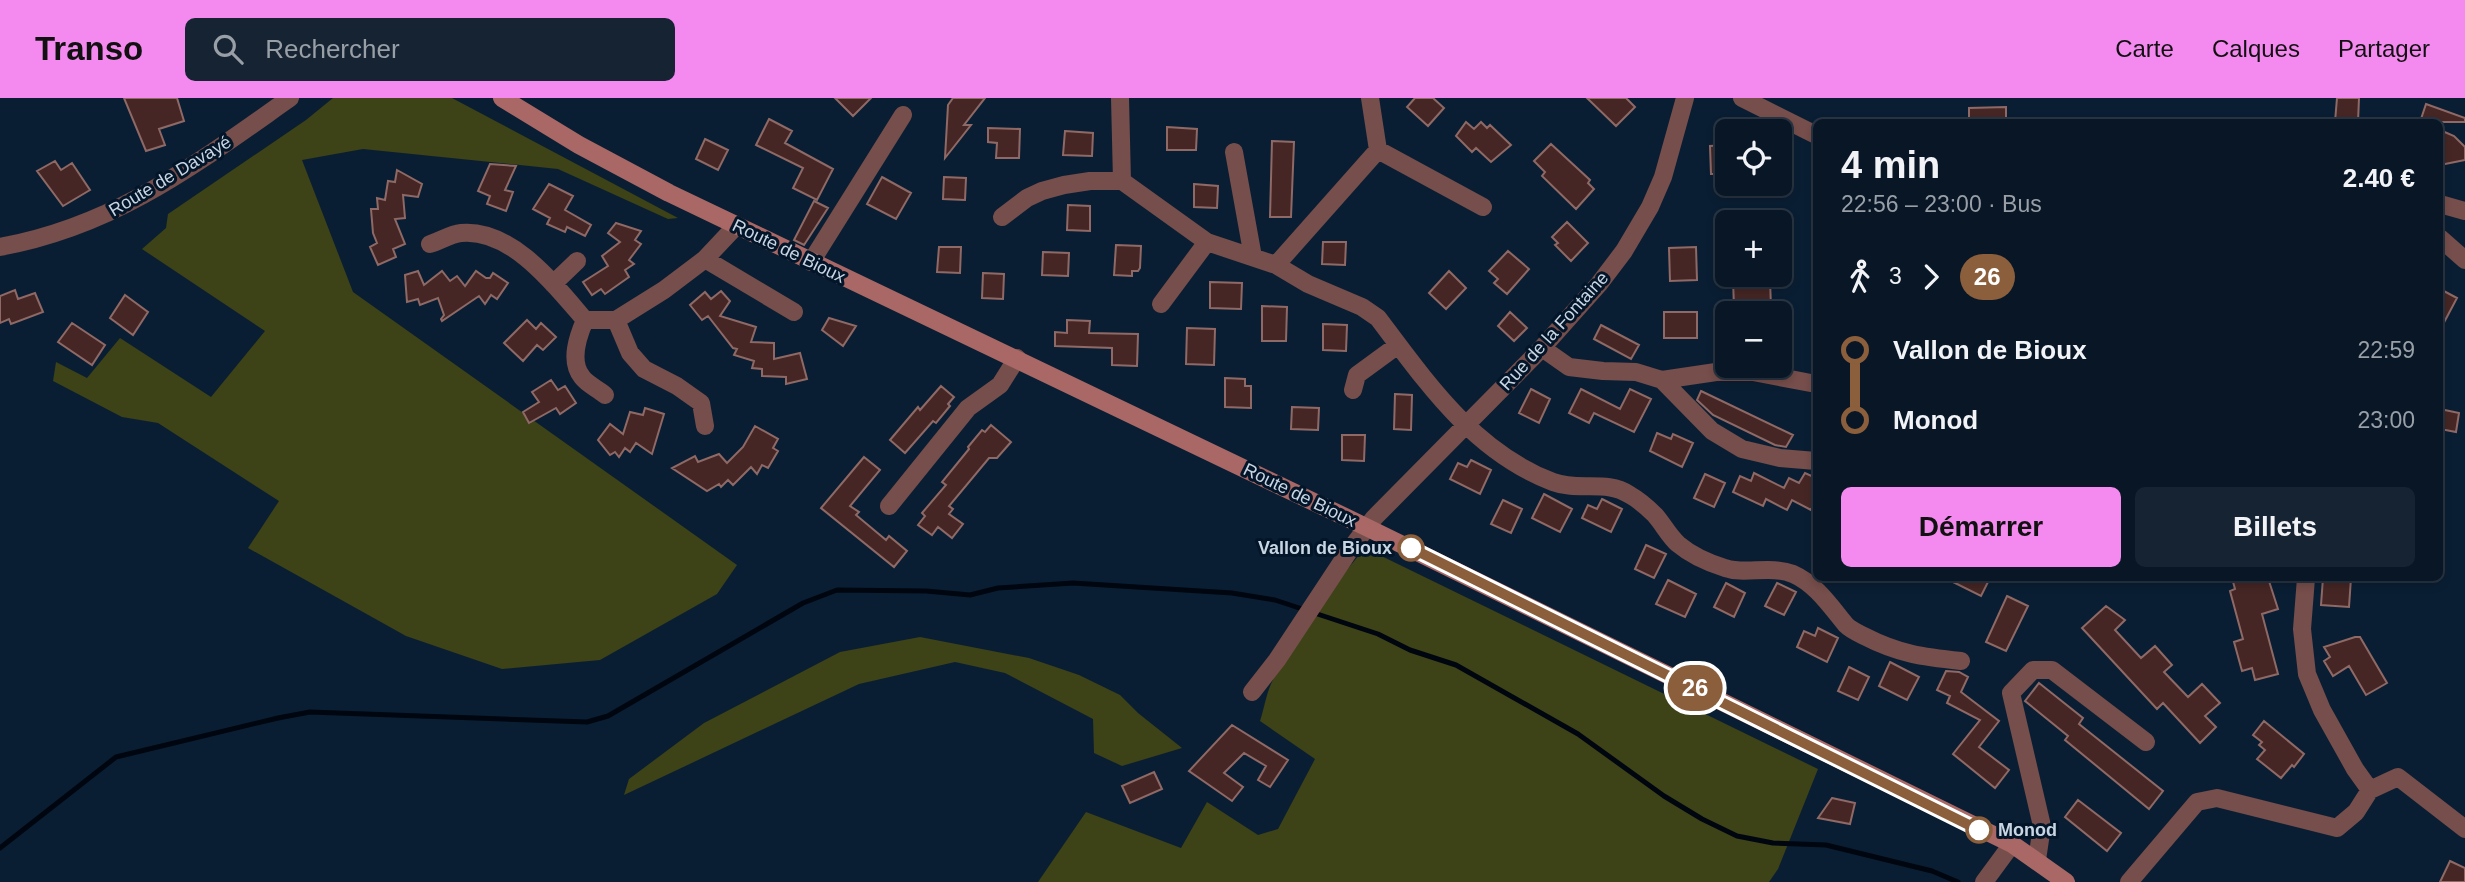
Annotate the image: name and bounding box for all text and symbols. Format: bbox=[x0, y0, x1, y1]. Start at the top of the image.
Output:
search box bbox=[185, 18, 675, 81]
text: Transo bbox=[35, 30, 143, 67]
icon: search bbox=[209, 30, 247, 68]
text: Rechercher bbox=[265, 34, 400, 64]
text: Carte bbox=[2115, 35, 2174, 62]
text: Calques bbox=[2212, 35, 2300, 62]
text: Partager bbox=[2338, 35, 2430, 62]
map controls bbox=[1715, 119, 1792, 378]
button: locate bbox=[1715, 119, 1792, 196]
street label: Route de Davayé bbox=[105, 132, 235, 220]
text: 4 min bbox=[1841, 144, 1940, 186]
text: 2.40 € bbox=[2343, 163, 2415, 193]
text: 22:56 – 23:00 · Bus bbox=[1841, 191, 2042, 217]
button: + bbox=[1715, 210, 1792, 287]
street label: Route de Bioux bbox=[729, 215, 849, 287]
icon: walk bbox=[1841, 258, 1879, 296]
icon: forward bbox=[1912, 258, 1950, 296]
text: 3 bbox=[1889, 263, 1902, 289]
text: 26 bbox=[1974, 263, 2001, 290]
street label: Rue de la Fontaine bbox=[1496, 268, 1612, 394]
button: − bbox=[1715, 301, 1792, 378]
text: Vallon de Bioux bbox=[1893, 335, 2087, 365]
text: 22:59 bbox=[2357, 337, 2415, 363]
text: Monod bbox=[1893, 405, 1978, 435]
text: 23:00 bbox=[2357, 407, 2415, 433]
street label: Route de Bioux bbox=[1240, 459, 1360, 531]
button: Démarrer bbox=[1841, 487, 2121, 567]
button: Billets bbox=[2135, 487, 2415, 567]
marker: Vallon de Bioux bbox=[1398, 535, 1424, 561]
place label: Vallon de Bioux bbox=[1258, 538, 1392, 558]
line badge: 26 bbox=[1664, 665, 1726, 711]
text: 26 bbox=[1682, 674, 1708, 701]
marker: Monod bbox=[1966, 817, 1992, 843]
place label: Monod bbox=[1998, 820, 2057, 840]

